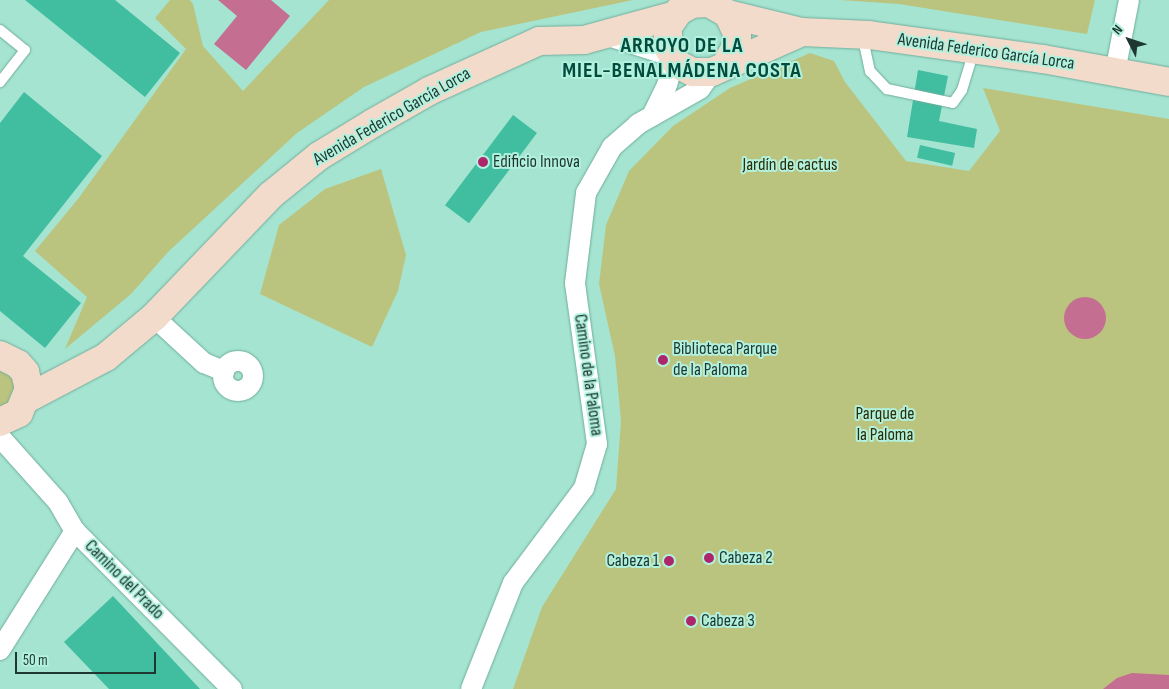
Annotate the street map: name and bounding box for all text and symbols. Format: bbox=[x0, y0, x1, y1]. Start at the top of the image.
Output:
north arrow bbox=[1104, 15, 1154, 65]
text: N bbox=[1108, 21, 1126, 38]
street label: Avenida Federico García Lorca bbox=[896, 29, 1076, 75]
district label: ARROYO DE LA MIEL-BENALMÁDENA COSTA bbox=[559, 32, 805, 84]
street label: Avenida Federico García Lorca bbox=[309, 63, 475, 171]
place label: Edificio Innova bbox=[493, 151, 580, 173]
park label: Jardín de cactus bbox=[743, 154, 837, 176]
marker: Edificio Innova bbox=[477, 156, 489, 168]
street label: Camino de la Paloma bbox=[569, 313, 607, 437]
place label: Biblioteca Parque de la Paloma bbox=[673, 339, 777, 382]
marker: Biblioteca Parque de la Paloma bbox=[657, 354, 669, 366]
park label: Parque de la Paloma bbox=[855, 404, 915, 446]
street label: Camino del Prado bbox=[80, 536, 168, 624]
place label: Cabeza 2 bbox=[719, 547, 773, 569]
place label: Cabeza 1 bbox=[606, 550, 659, 572]
marker: Cabeza 2 bbox=[703, 552, 715, 564]
marker: Cabeza 1 bbox=[663, 555, 675, 567]
place label: Cabeza 3 bbox=[701, 610, 755, 632]
marker: Cabeza 3 bbox=[685, 615, 697, 627]
scale bar bbox=[18, 642, 159, 674]
text: 50 m bbox=[23, 651, 48, 670]

